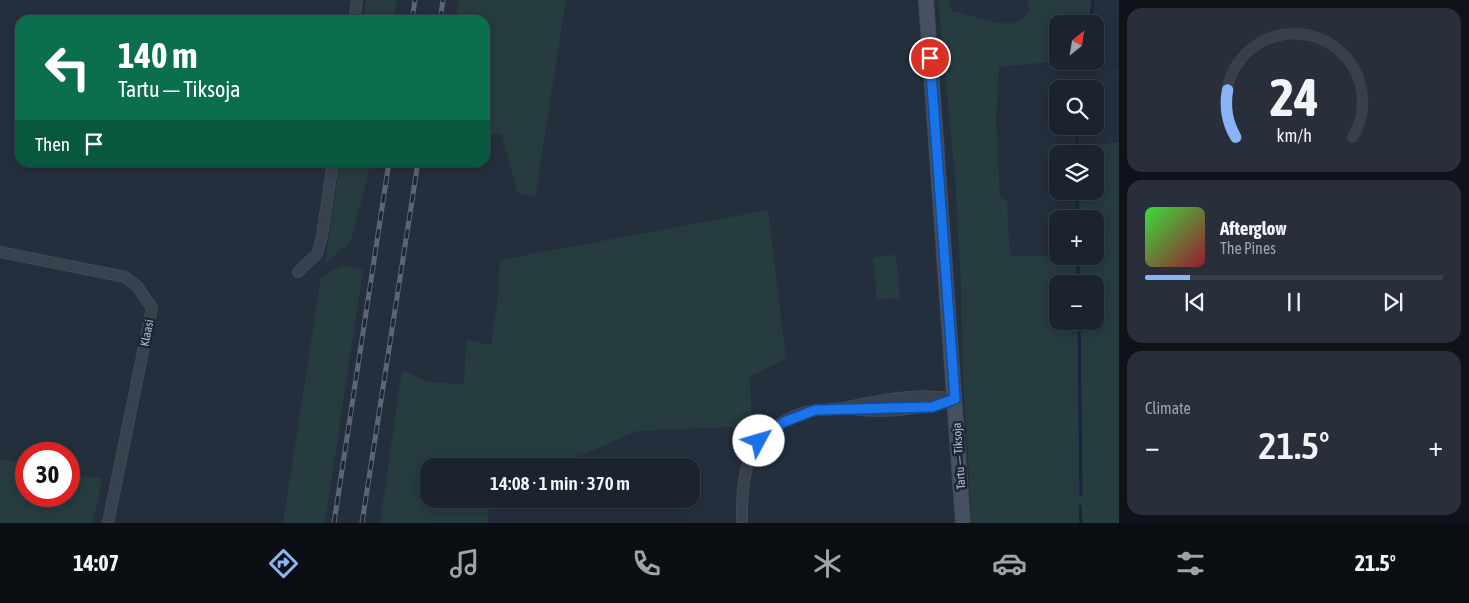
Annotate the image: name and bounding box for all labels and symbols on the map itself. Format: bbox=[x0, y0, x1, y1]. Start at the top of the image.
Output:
north arrow bbox=[1049, 15, 1104, 70]
pin bbox=[909, 37, 951, 79]
street label: Klaasi bbox=[138, 318, 156, 348]
position arrow bbox=[732, 414, 784, 466]
street label: Tartu — Tiksoja bbox=[950, 422, 968, 490]
speed limit sign: 30 bbox=[15, 442, 80, 507]

